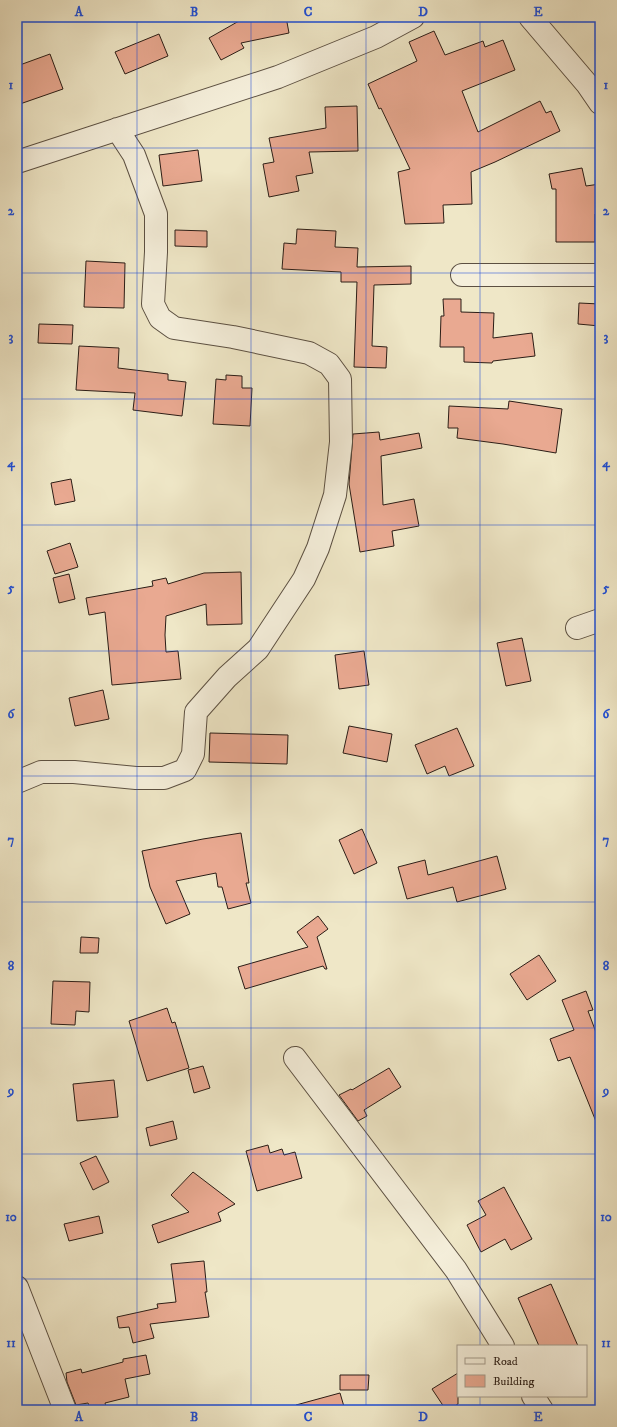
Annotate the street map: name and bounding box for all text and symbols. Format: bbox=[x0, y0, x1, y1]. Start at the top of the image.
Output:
text: A bbox=[74, 4, 84, 20]
text: B bbox=[190, 4, 198, 20]
text: C bbox=[304, 4, 313, 20]
text: D bbox=[418, 4, 428, 20]
text: E bbox=[533, 4, 543, 20]
text: 1 bbox=[9, 77, 14, 93]
text: 1 bbox=[604, 77, 609, 93]
text: 2 bbox=[8, 203, 15, 219]
text: 2 bbox=[603, 203, 610, 219]
text: 3 bbox=[9, 329, 14, 345]
text: 3 bbox=[604, 329, 609, 345]
text: 4 bbox=[6, 455, 15, 472]
text: 4 bbox=[601, 455, 610, 472]
text: 5 bbox=[7, 580, 15, 596]
text: 5 bbox=[602, 580, 610, 596]
text: 6 bbox=[8, 706, 16, 722]
text: 6 bbox=[603, 706, 611, 722]
text: 7 bbox=[8, 832, 15, 848]
text: 7 bbox=[603, 832, 610, 848]
text: 8 bbox=[8, 958, 15, 974]
text: 8 bbox=[603, 958, 610, 974]
text: 9 bbox=[7, 1083, 14, 1099]
text: 9 bbox=[602, 1083, 609, 1099]
text: 10 bbox=[5, 1209, 17, 1225]
text: 10 bbox=[600, 1209, 612, 1225]
text: 11 bbox=[6, 1335, 16, 1351]
text: 11 bbox=[601, 1335, 611, 1351]
legend bbox=[457, 1345, 587, 1397]
text: Road bbox=[493, 1354, 518, 1369]
text: Building bbox=[493, 1374, 534, 1389]
text: A bbox=[74, 1409, 84, 1425]
text: B bbox=[190, 1409, 198, 1425]
text: C bbox=[304, 1409, 313, 1425]
text: D bbox=[418, 1409, 428, 1425]
text: E bbox=[533, 1409, 543, 1425]

